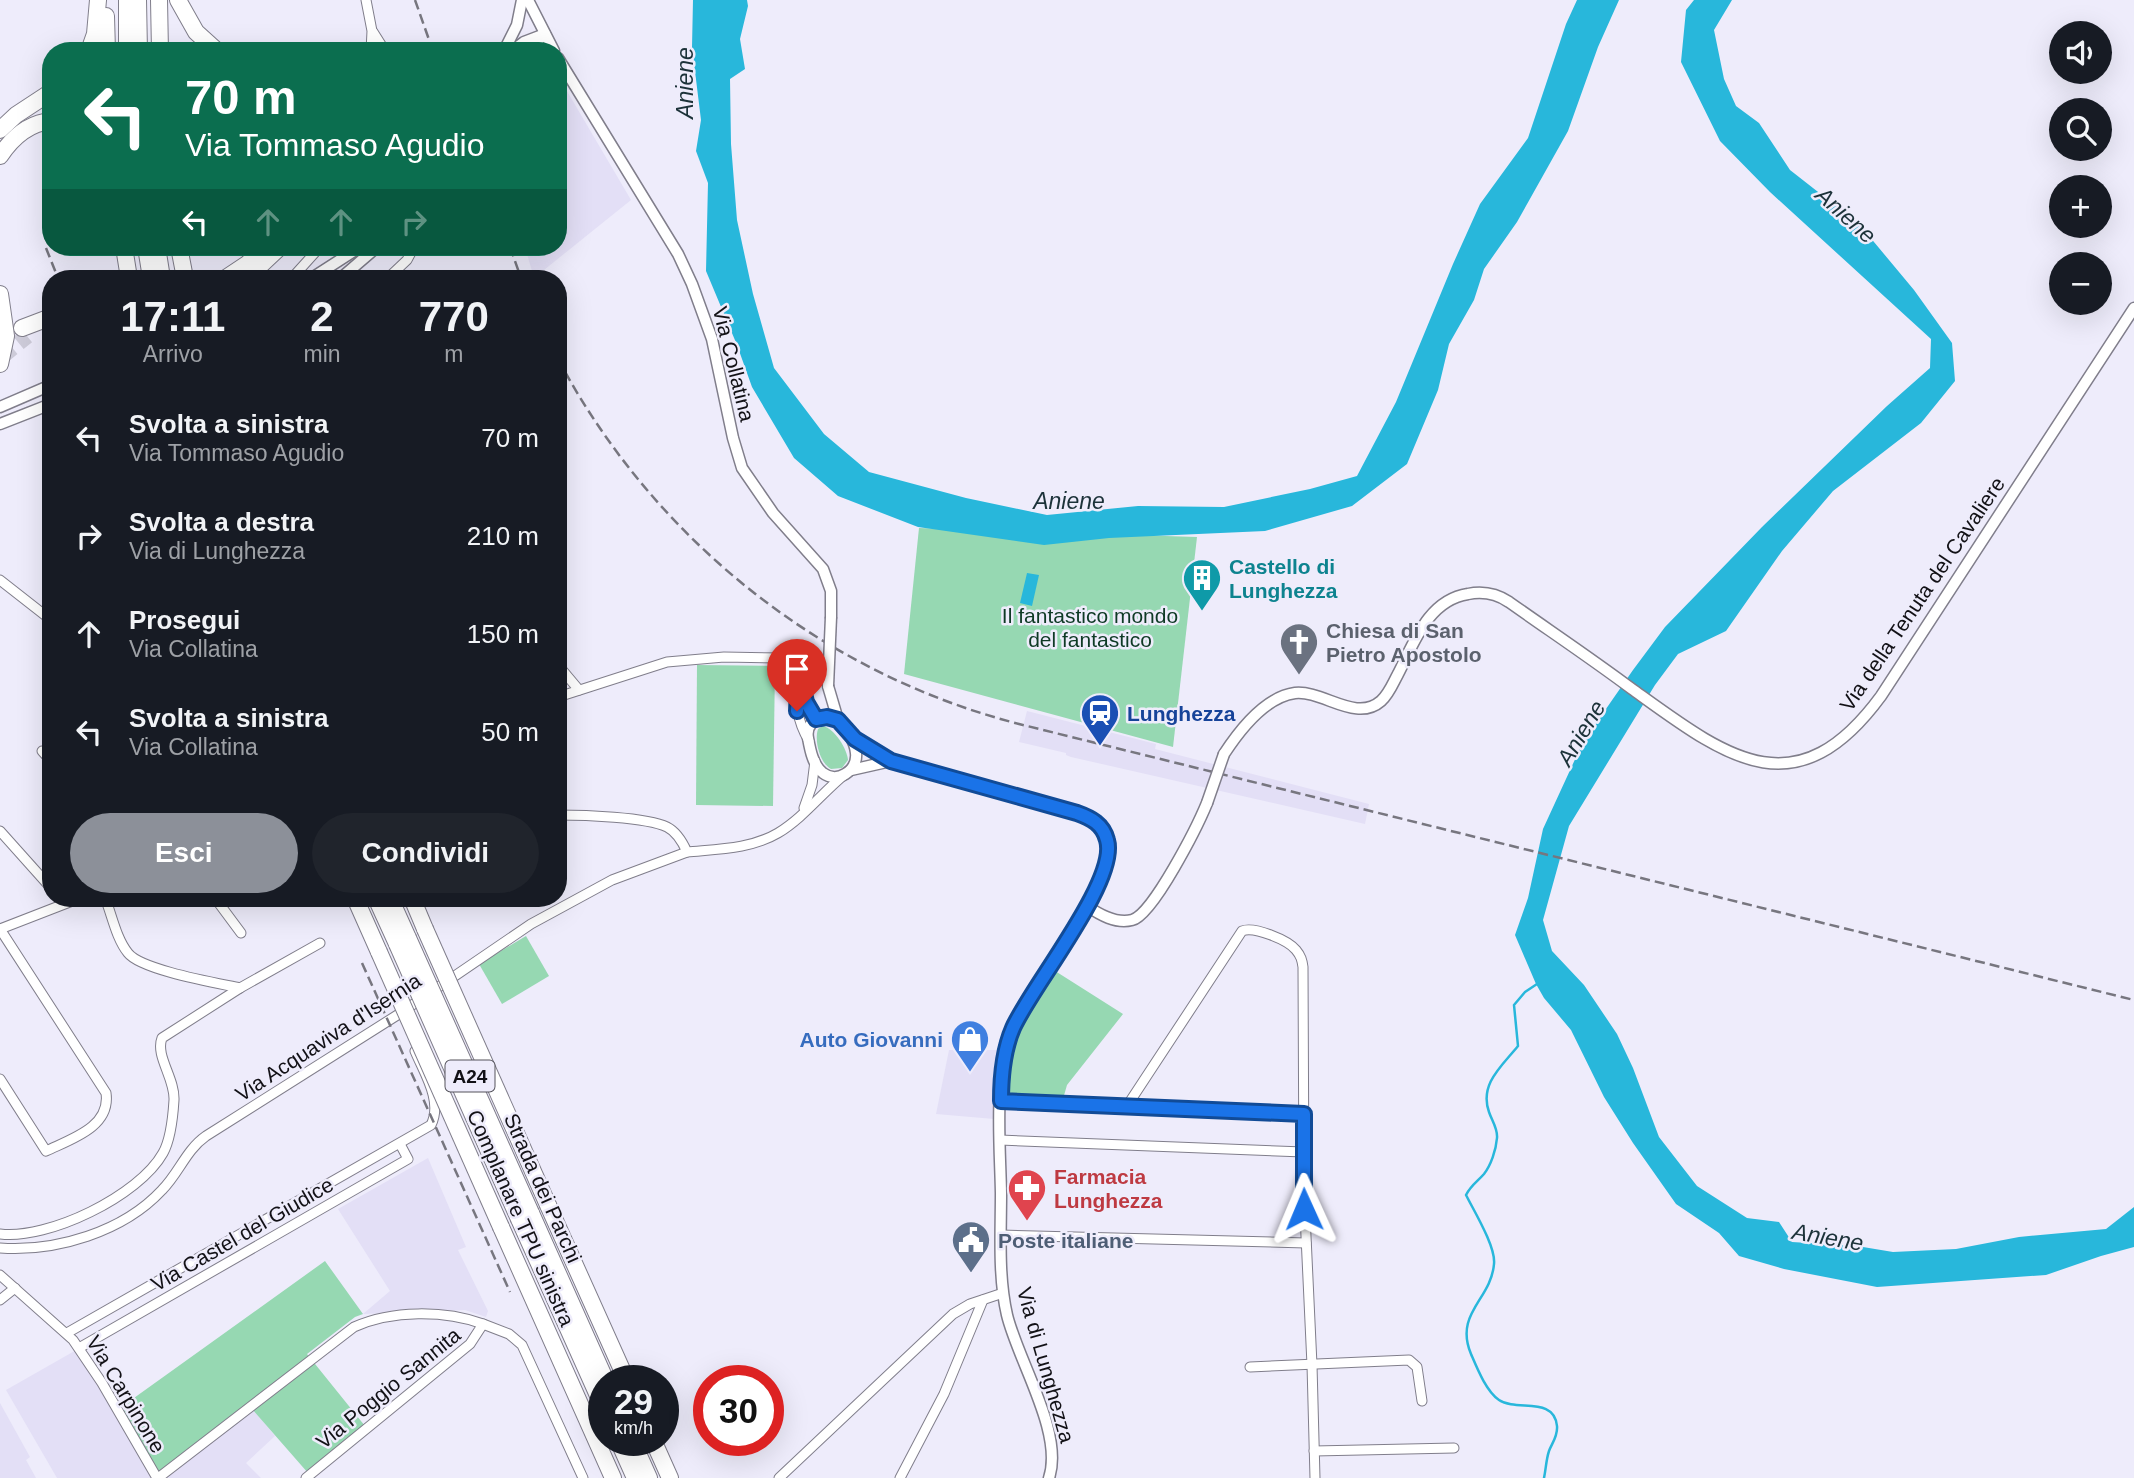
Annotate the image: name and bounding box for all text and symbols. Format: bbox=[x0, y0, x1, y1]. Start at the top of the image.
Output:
map controls bbox=[2049, 21, 2112, 315]
button: sound bbox=[2049, 21, 2112, 84]
water label: Aniene bbox=[672, 47, 698, 121]
icon: left bbox=[70, 70, 161, 161]
text: 70 m bbox=[185, 70, 297, 124]
button: search bbox=[2049, 98, 2112, 161]
text: Via Tommaso Agudio bbox=[185, 127, 484, 163]
button: + bbox=[2049, 175, 2112, 238]
water label: Aniene bbox=[1809, 180, 1881, 249]
icon: left bbox=[176, 203, 214, 241]
icon: ahead bbox=[249, 203, 287, 241]
icon: ahead bbox=[322, 203, 360, 241]
icon: right bbox=[395, 203, 433, 241]
button: − bbox=[2049, 252, 2112, 315]
text: 17:11 bbox=[120, 293, 225, 340]
text: 2 bbox=[310, 293, 334, 340]
text: 770 bbox=[419, 293, 489, 340]
street label: Via Collatina bbox=[709, 304, 759, 424]
text: Arrivo bbox=[143, 341, 203, 367]
text: min bbox=[303, 341, 341, 367]
text: m bbox=[444, 341, 463, 367]
text: Svolta a sinistra bbox=[129, 409, 328, 439]
icon: left bbox=[70, 419, 108, 457]
text: 70 m bbox=[481, 423, 539, 453]
text: Via Tommaso Agudio bbox=[129, 440, 344, 466]
street label: Via della Tenuta del Cavaliere bbox=[1835, 473, 2009, 715]
water label: Aniene bbox=[1031, 488, 1105, 514]
text: Svolta a destra bbox=[129, 507, 314, 537]
icon: right bbox=[70, 517, 108, 555]
text: 210 m bbox=[467, 521, 539, 551]
text: Via di Lunghezza bbox=[129, 538, 305, 564]
place label: Castello di Lunghezza bbox=[1229, 555, 1338, 602]
building icon: Castello di Lunghezza bbox=[1181, 557, 1223, 612]
park label: Il fantastico mondo del fantastico bbox=[1002, 604, 1178, 651]
text: Prosegui bbox=[129, 605, 240, 635]
icon: ahead bbox=[70, 615, 108, 653]
text: 150 m bbox=[467, 619, 539, 649]
place label: Chiesa di San Pietro Apostolo bbox=[1326, 619, 1482, 666]
church icon: Chiesa di San Pietro Apostolo bbox=[1278, 621, 1320, 676]
text: Via Collatina bbox=[129, 636, 258, 662]
pin bbox=[767, 639, 827, 711]
icon: arrive bbox=[778, 650, 816, 688]
station icon: Lunghezza bbox=[1079, 692, 1121, 747]
water label: Aniene bbox=[1550, 696, 1611, 772]
place label: Lunghezza bbox=[1127, 702, 1236, 725]
text: Svolta a sinistra bbox=[129, 703, 328, 733]
icon: left bbox=[70, 713, 108, 751]
text: 50 m bbox=[481, 717, 539, 747]
text: Via Collatina bbox=[129, 734, 258, 760]
button: Esci bbox=[70, 813, 298, 893]
button: Condividi bbox=[312, 813, 539, 893]
street label: Via Acquaviva d'Isernia bbox=[231, 968, 425, 1105]
shop icon: Auto Giovanni bbox=[949, 1018, 991, 1073]
place label: Auto Giovanni bbox=[800, 1028, 943, 1051]
road number: A24 bbox=[446, 1060, 494, 1092]
street label: Complanare TPU sinistra bbox=[463, 1106, 579, 1330]
street label: Strada dei Parchi bbox=[500, 1110, 586, 1266]
place label: Farmacia Lunghezza bbox=[1054, 1165, 1163, 1212]
pharmacy icon: Farmacia Lunghezza bbox=[1006, 1167, 1048, 1222]
street label: Via Castel del Giudice bbox=[147, 1172, 337, 1296]
position arrow bbox=[1267, 1172, 1341, 1246]
water label: Aniene bbox=[1789, 1218, 1866, 1256]
public building icon: Poste italiane bbox=[950, 1219, 992, 1274]
place label: Poste italiane bbox=[998, 1229, 1133, 1252]
street label: Via di Lunghezza bbox=[1013, 1285, 1079, 1446]
street label: Via Poggio Sannita bbox=[311, 1323, 465, 1453]
street label: Via Carpinone bbox=[82, 1331, 170, 1457]
speed limit sign: 30 bbox=[693, 1365, 784, 1456]
text: 29 bbox=[614, 1382, 653, 1421]
text: km/h bbox=[614, 1418, 653, 1438]

